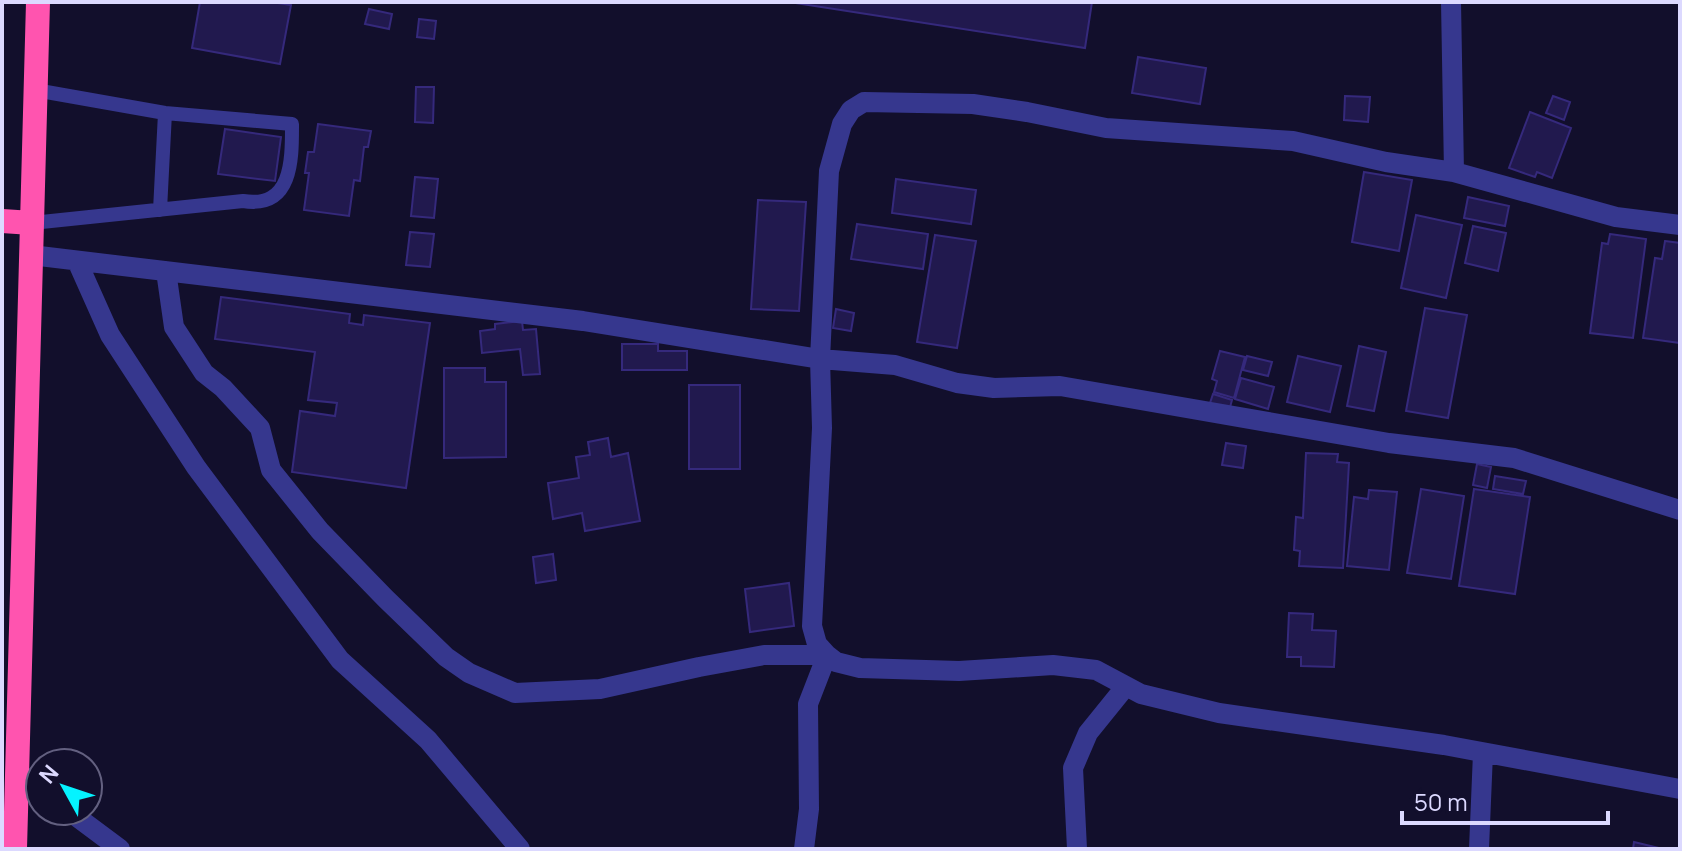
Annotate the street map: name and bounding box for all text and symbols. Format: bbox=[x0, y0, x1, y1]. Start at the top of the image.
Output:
north arrow bbox=[24, 747, 104, 827]
text: N bbox=[32, 758, 65, 790]
scale bar bbox=[1402, 775, 1608, 825]
text: 50 m bbox=[1414, 785, 1468, 818]

